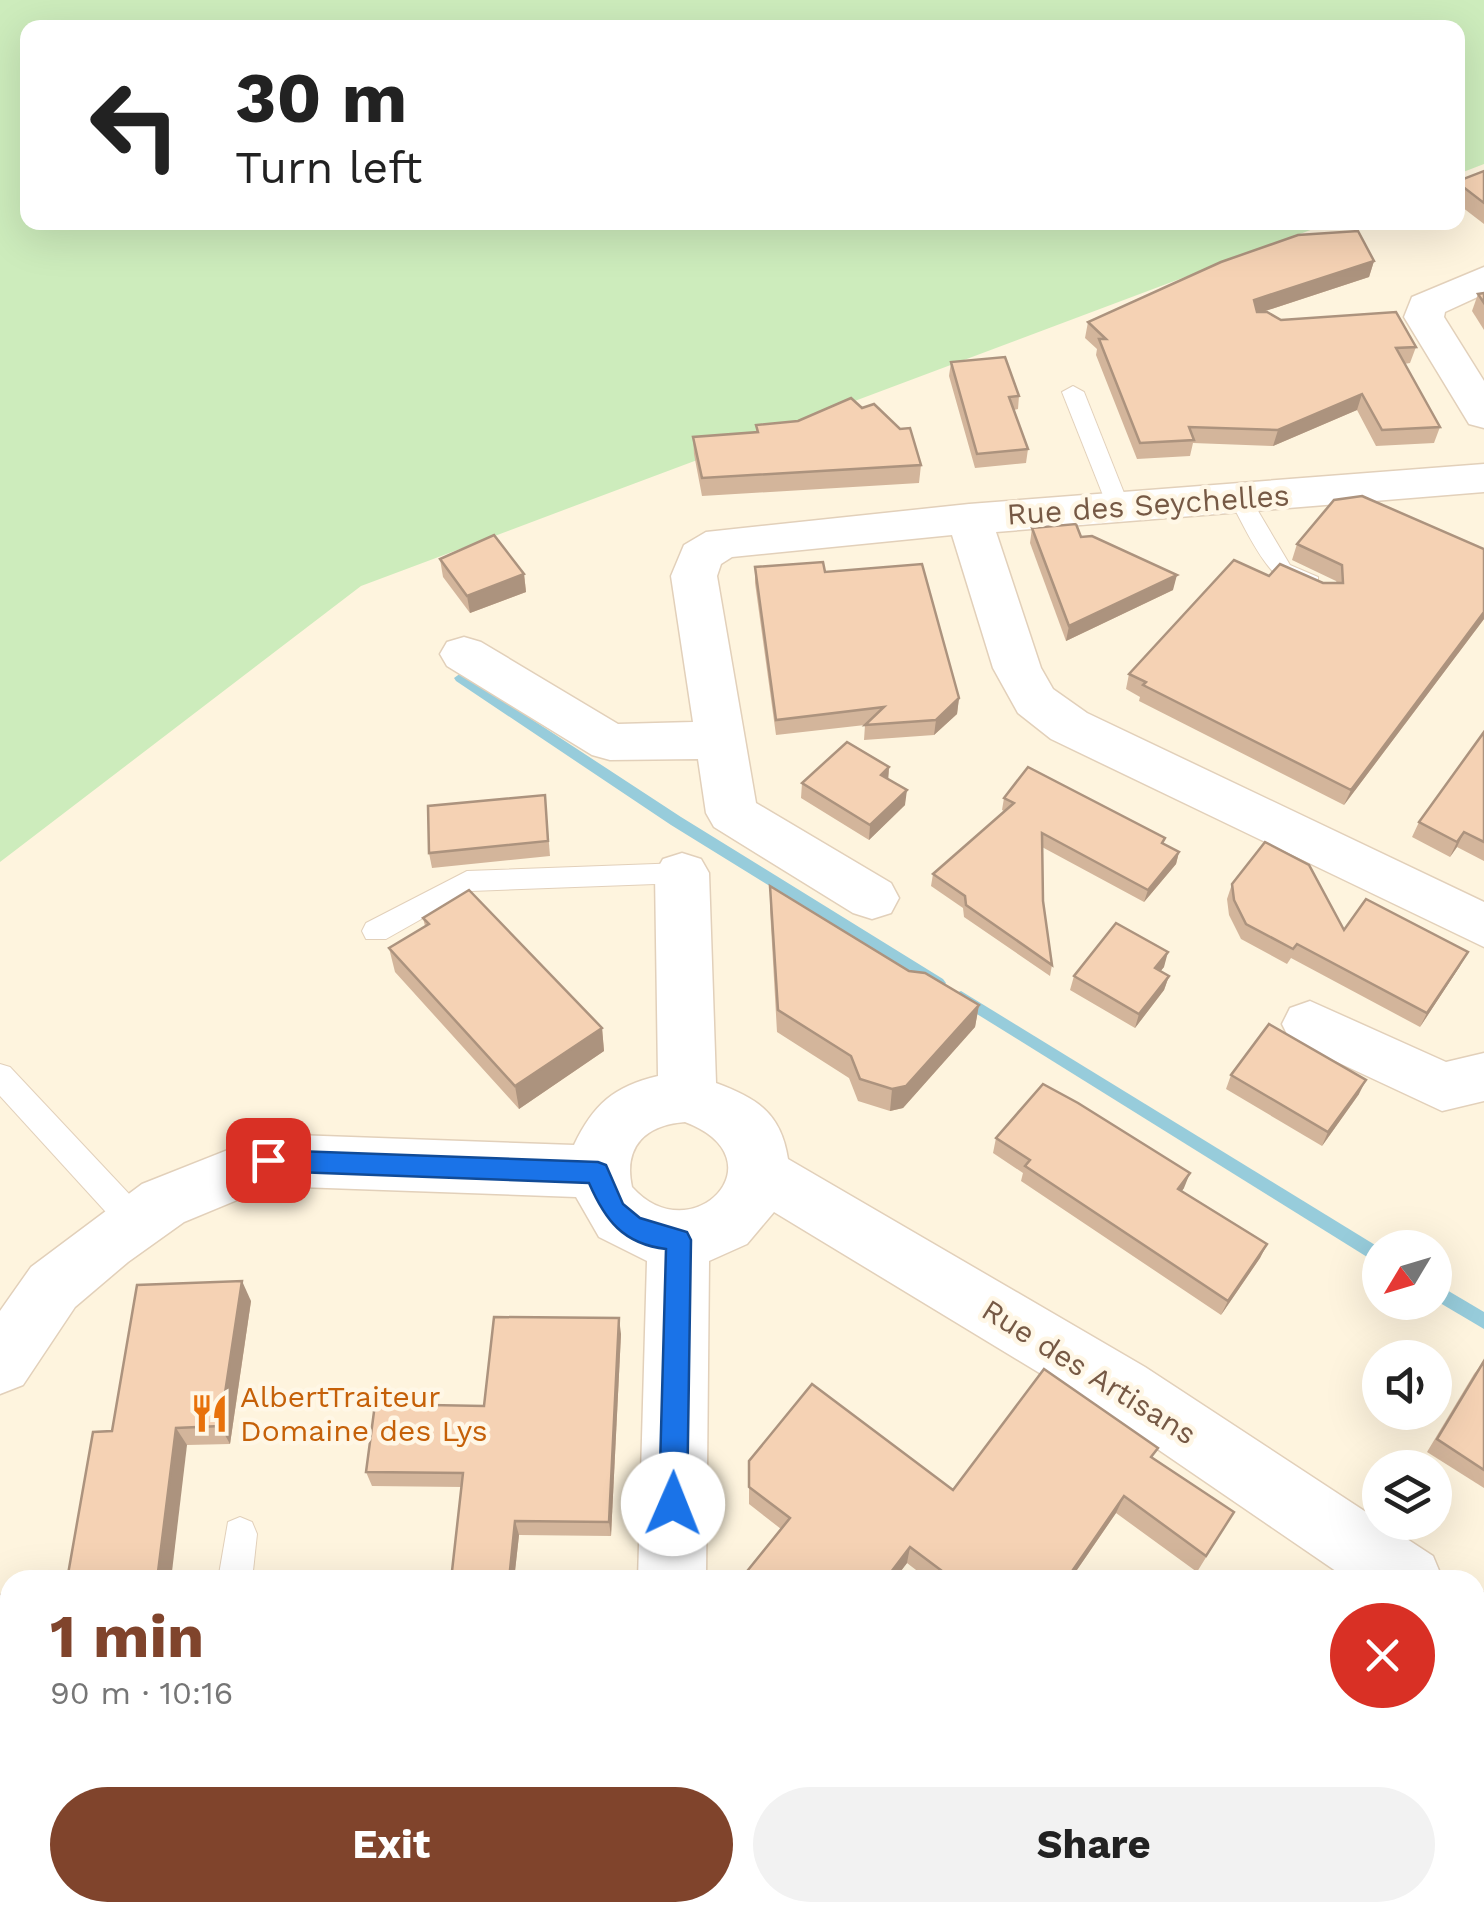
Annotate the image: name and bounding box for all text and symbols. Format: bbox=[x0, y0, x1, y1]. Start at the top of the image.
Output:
text: 30 m bbox=[235, 57, 407, 139]
icon: left bbox=[70, 60, 200, 190]
text: Turn left bbox=[235, 141, 422, 194]
street label: Rue des Seychelles bbox=[1005, 477, 1290, 532]
pin bbox=[226, 1118, 311, 1203]
icon: arrive bbox=[241, 1133, 296, 1188]
north arrow bbox=[1362, 1230, 1452, 1320]
map controls bbox=[1362, 1230, 1452, 1540]
street label: Rue des Artisans bbox=[976, 1292, 1203, 1451]
button: sound bbox=[1362, 1340, 1452, 1430]
place label: AlbertTraiteur Domaine des Lys bbox=[240, 1379, 488, 1448]
restaurant icon: AlbertTraiteur Domaine des Lys bbox=[189, 1393, 231, 1435]
button: layers bbox=[1362, 1450, 1452, 1540]
position arrow bbox=[621, 1452, 725, 1556]
text: 1 min bbox=[50, 1601, 204, 1672]
button: close bbox=[1330, 1603, 1435, 1708]
text: 90 m · 10:16 bbox=[50, 1674, 233, 1712]
button: Exit bbox=[50, 1787, 733, 1902]
button: Share bbox=[753, 1787, 1435, 1902]

